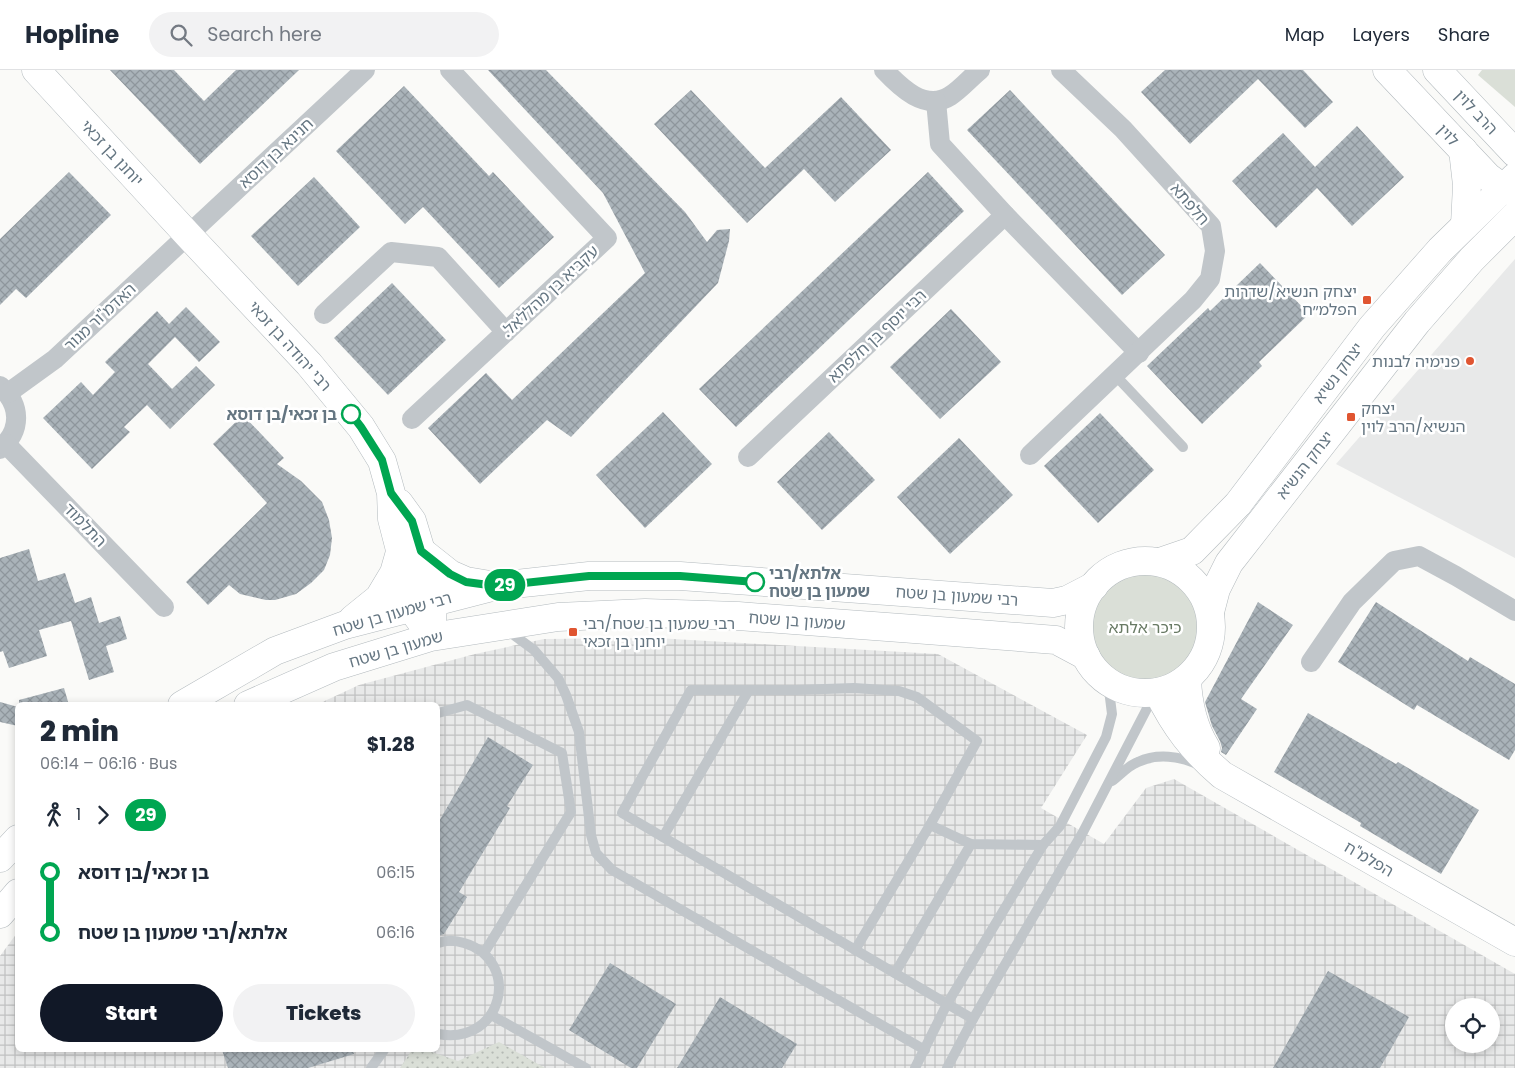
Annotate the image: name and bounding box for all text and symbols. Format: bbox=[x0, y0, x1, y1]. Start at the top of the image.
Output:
search box bbox=[149, 12, 499, 57]
text: Hopline bbox=[25, 18, 119, 51]
icon: search bbox=[167, 21, 195, 49]
text: Search here bbox=[207, 21, 322, 48]
text: Map bbox=[1285, 22, 1325, 47]
text: Layers bbox=[1353, 22, 1410, 47]
text: Share bbox=[1438, 22, 1490, 47]
street label: הרב לוין bbox=[1449, 84, 1503, 140]
street label: חנינא בן דוסא bbox=[234, 113, 318, 193]
street label: יוחנן בן זכאי bbox=[75, 115, 149, 191]
street label: לוין bbox=[1432, 119, 1464, 151]
street label: חלפתא bbox=[1165, 178, 1215, 230]
street label: .עקביא בן מהללאל bbox=[496, 240, 604, 342]
street label: האדמ"ור מגור bbox=[59, 278, 141, 356]
place label: יצחק הנשיא/שדרות הפלמ״ח bbox=[1224, 280, 1357, 321]
street label: רבי יוסף בן חלפתא bbox=[823, 284, 931, 388]
marker: יצחק הנשיא/שדרות הפלמ״ח bbox=[1361, 294, 1373, 306]
street label: רבי יהודה בן זכאי bbox=[243, 296, 337, 396]
street label: יצחק נשיא bbox=[1307, 338, 1369, 408]
place label: פנימיה לבנות bbox=[1372, 350, 1460, 373]
marker: פנימיה לבנות bbox=[1464, 355, 1476, 367]
place label: יצחק הנשיא/הרב לוין bbox=[1361, 397, 1466, 438]
place label: בן זכאי/בן דוסא bbox=[226, 403, 337, 426]
marker: בן זכאי/בן דוסא bbox=[341, 404, 361, 424]
marker: יצחק הנשיא/הרב לוין bbox=[1345, 411, 1357, 423]
street label: יצחק הנשיא bbox=[1271, 426, 1339, 504]
street label: התלמוד bbox=[58, 498, 112, 552]
place label: אלתא/רבי שמעון בן שטח bbox=[769, 562, 870, 603]
line badge: 29 bbox=[482, 569, 528, 601]
text: 29 bbox=[494, 572, 516, 597]
marker: אלתא/רבי שמעון בן שטח bbox=[745, 572, 765, 592]
street label: רבי שמעון בן שטח bbox=[895, 580, 1019, 612]
street label: רבי שמעון בן שטח bbox=[330, 586, 454, 642]
street label: שמעון בן שטח bbox=[748, 606, 846, 636]
place label: רבי שמעון בן שטח/רבי יוחנן בן זכאי bbox=[583, 612, 735, 653]
park label: כיכר אלתא bbox=[1108, 616, 1182, 639]
street label: שמעון בן שטח bbox=[346, 625, 446, 673]
marker: רבי שמעון בן שטח/רבי יוחנן בן זכאי bbox=[567, 626, 579, 638]
text: 2 min bbox=[40, 712, 119, 751]
text: $1.28 bbox=[367, 731, 415, 758]
text: 06:14 – 06:16 · Bus bbox=[40, 752, 177, 775]
icon: walk bbox=[40, 801, 68, 829]
icon: forward bbox=[89, 801, 117, 829]
text: 29 bbox=[135, 802, 156, 827]
text: 1 bbox=[76, 803, 81, 826]
street label: הפלמ"ח bbox=[1340, 836, 1398, 882]
text: בן זכאי/בן דוסא bbox=[78, 859, 209, 886]
text: 06:15 bbox=[376, 861, 415, 884]
text: אלתא/רבי שמעון בן שטח bbox=[78, 919, 288, 946]
text: 06:16 bbox=[376, 921, 415, 944]
button: Start bbox=[40, 984, 223, 1042]
button: Tickets bbox=[233, 984, 415, 1042]
map controls bbox=[1445, 998, 1500, 1053]
button: locate bbox=[1445, 998, 1500, 1053]

